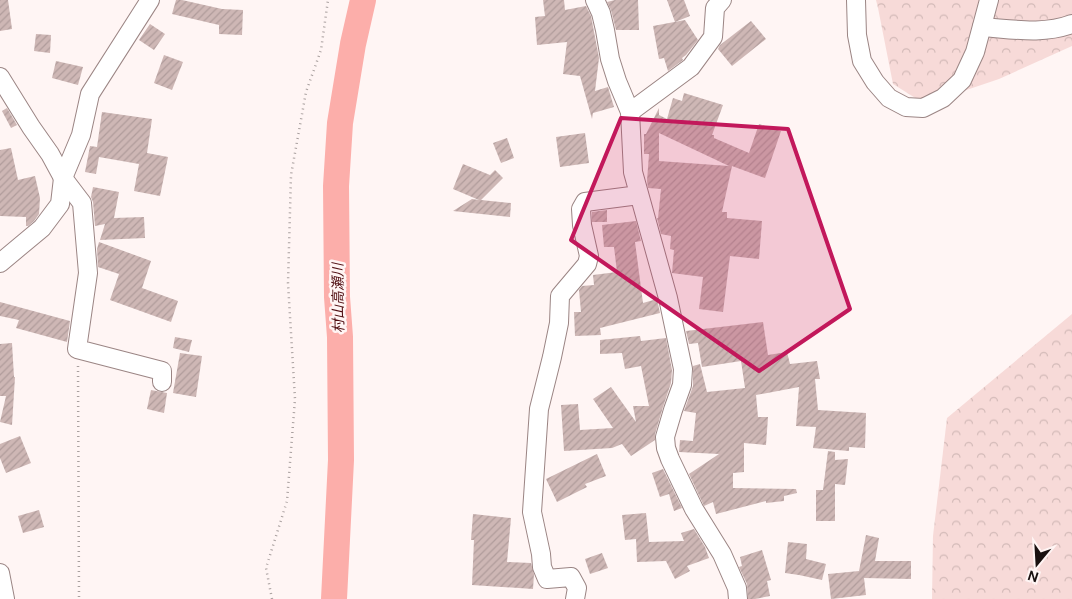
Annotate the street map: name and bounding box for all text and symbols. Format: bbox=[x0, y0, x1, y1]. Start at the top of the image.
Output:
water label: 村山高瀬川 bbox=[328, 261, 348, 333]
north arrow bbox=[1012, 539, 1062, 589]
text: N bbox=[1025, 566, 1041, 587]

